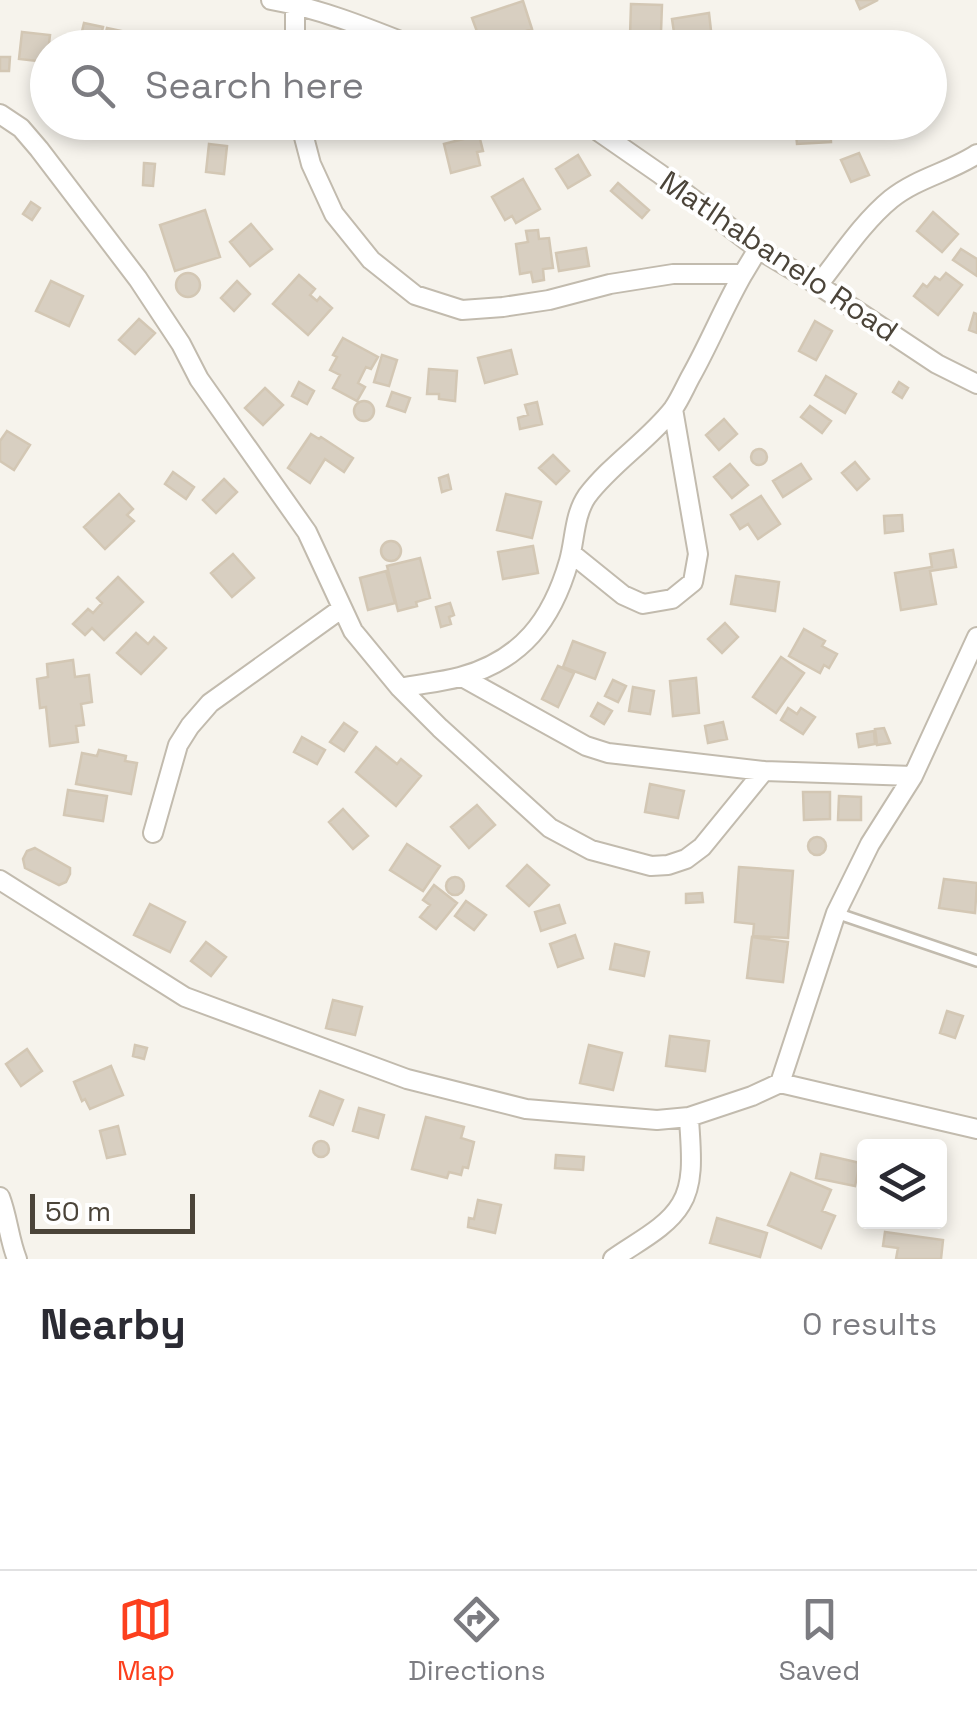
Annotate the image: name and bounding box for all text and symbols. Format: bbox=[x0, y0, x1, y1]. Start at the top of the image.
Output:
search box bbox=[30, 30, 947, 140]
icon: search bbox=[65, 58, 120, 113]
text: Search here bbox=[145, 61, 364, 109]
street label: Matlhabanelo Road bbox=[652, 162, 906, 350]
map controls bbox=[857, 1139, 947, 1229]
button: layers bbox=[857, 1139, 947, 1229]
scale bar bbox=[30, 1189, 195, 1234]
text: 50 m bbox=[45, 1193, 111, 1229]
text: Nearby bbox=[40, 1298, 186, 1351]
text: 0 results bbox=[802, 1304, 937, 1344]
tab: Map bbox=[117, 1592, 175, 1688]
tab: Directions bbox=[408, 1592, 545, 1688]
tab: Saved bbox=[779, 1592, 860, 1688]

